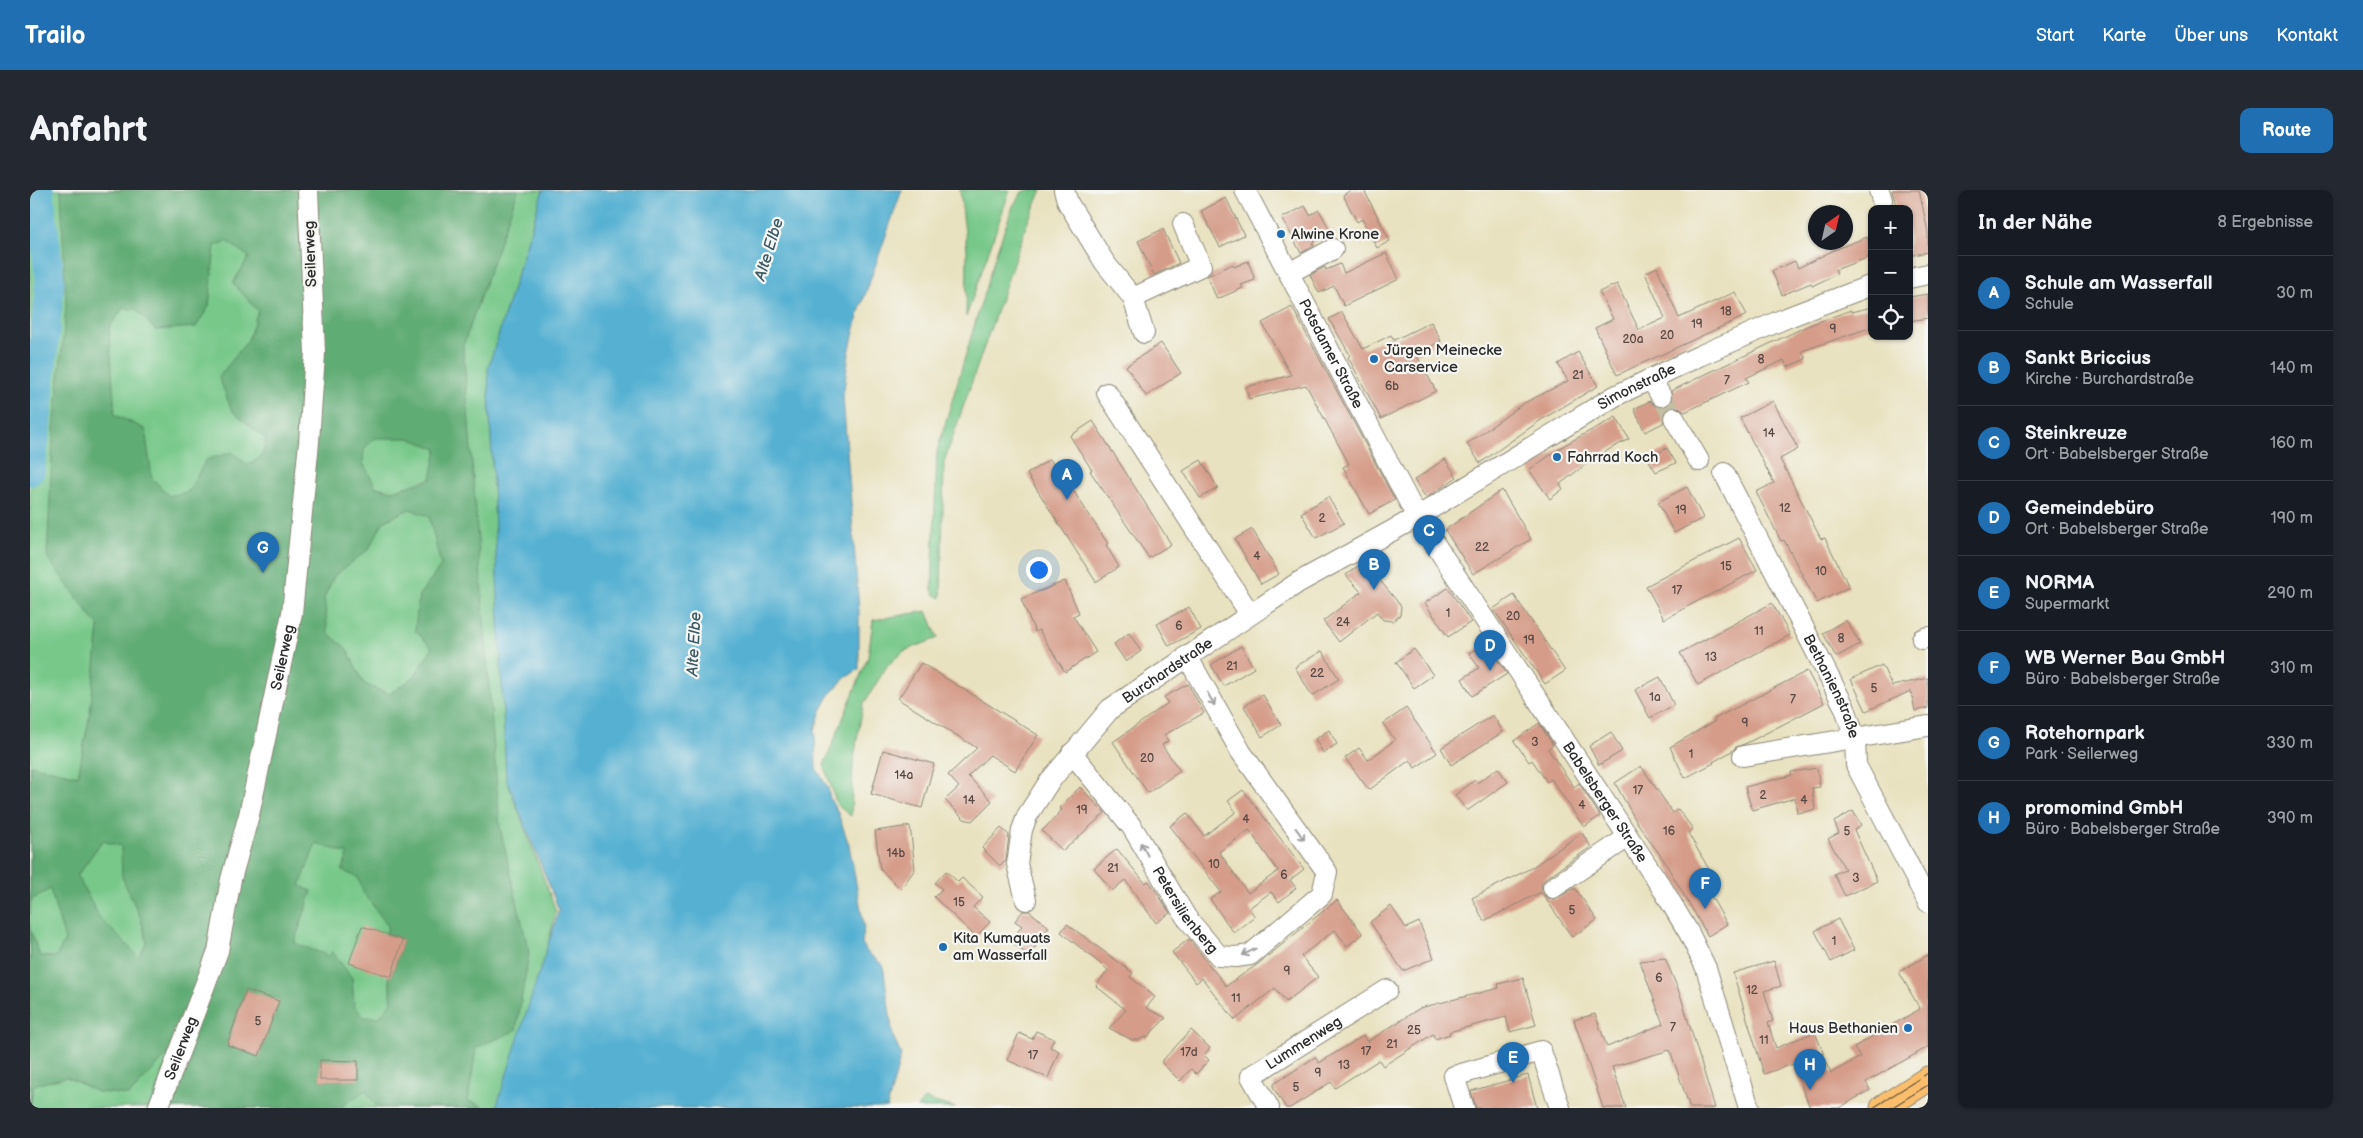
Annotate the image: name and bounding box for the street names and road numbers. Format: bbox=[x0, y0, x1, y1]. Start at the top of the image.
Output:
street label: Seilerweg bbox=[300, 220, 321, 288]
street label: Potsdamer Straße bbox=[1294, 296, 1367, 412]
street label: Simonstraße bbox=[1594, 359, 1679, 414]
street label: Seilerweg bbox=[267, 623, 299, 692]
street label: Bethanienstraße bbox=[1799, 631, 1863, 741]
street label: Burchardstraße bbox=[1119, 634, 1217, 708]
street label: Babelsberger Straße bbox=[1558, 738, 1652, 866]
street label: Petersilienberg bbox=[1148, 863, 1222, 958]
street label: Lummenweg bbox=[1262, 1012, 1346, 1074]
street label: Seilerweg bbox=[161, 1014, 202, 1083]

